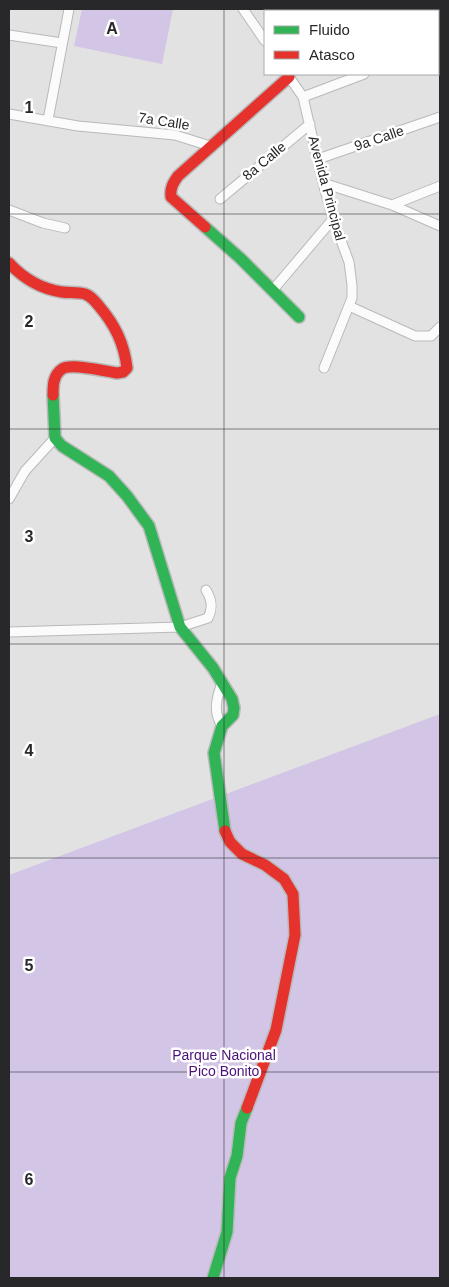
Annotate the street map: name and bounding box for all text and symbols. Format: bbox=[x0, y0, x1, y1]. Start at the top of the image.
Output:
legend bbox=[264, 10, 439, 75]
text: A bbox=[106, 20, 118, 37]
text: Fluido bbox=[309, 21, 350, 38]
text: Atasco bbox=[309, 46, 355, 63]
text: 1 bbox=[25, 99, 34, 116]
street label: 7a Calle bbox=[137, 109, 191, 133]
street label: 9a Calle bbox=[352, 122, 406, 154]
street label: Avenida Principal bbox=[305, 134, 349, 242]
street label: 8a Calle bbox=[239, 138, 289, 184]
text: 2 bbox=[25, 313, 34, 330]
text: 3 bbox=[25, 528, 34, 545]
text: 4 bbox=[25, 742, 34, 759]
text: 5 bbox=[25, 957, 34, 974]
park label: Parque Nacional Pico Bonito bbox=[172, 1047, 276, 1079]
text: 6 bbox=[25, 1171, 34, 1188]

